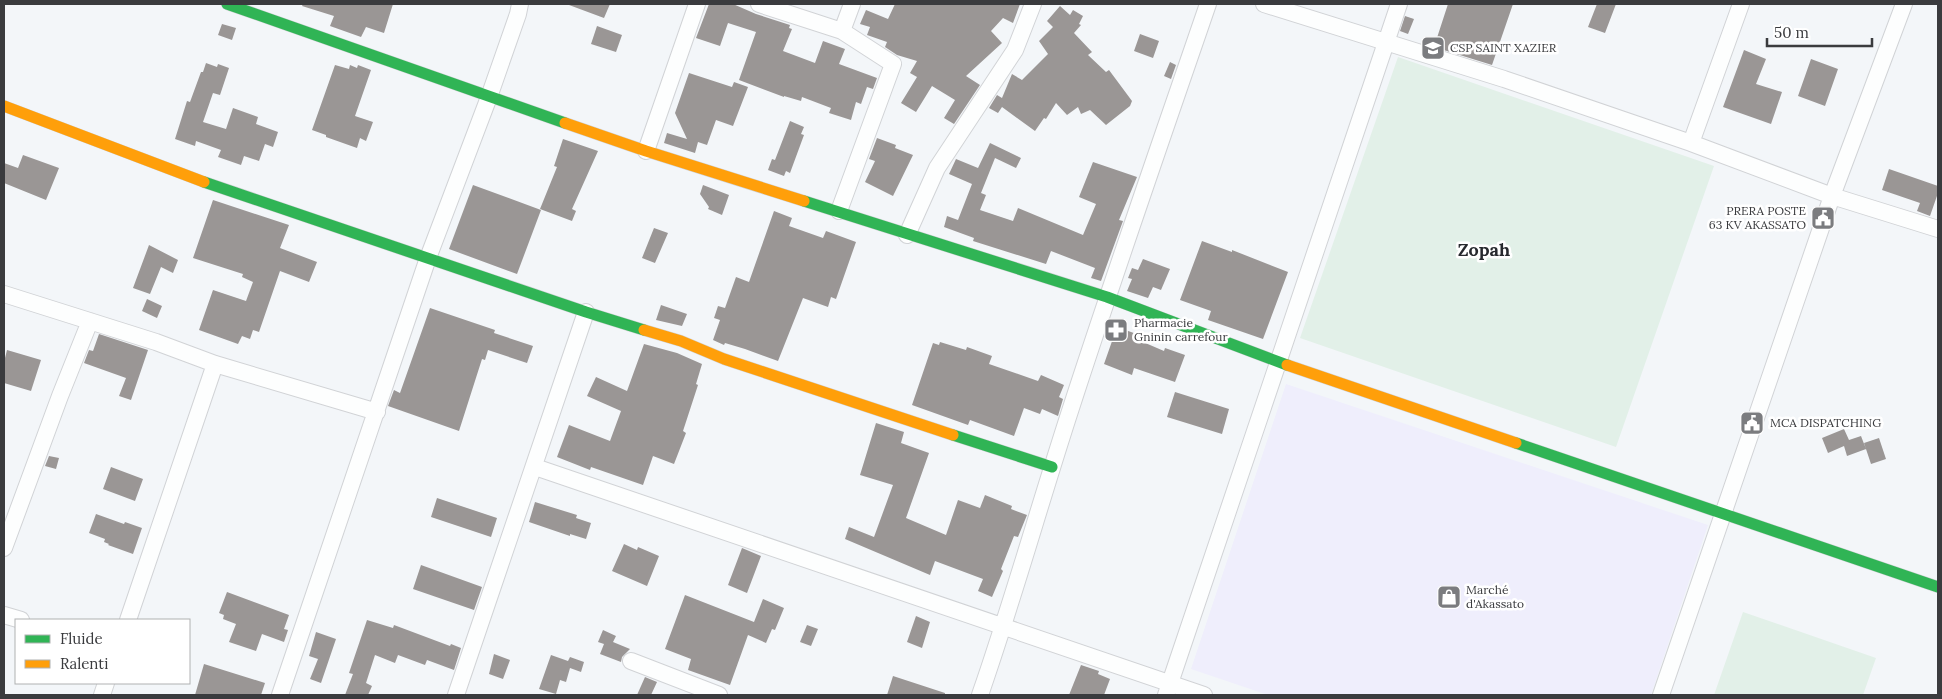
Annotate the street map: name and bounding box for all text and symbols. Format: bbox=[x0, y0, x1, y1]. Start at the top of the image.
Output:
scale bar bbox=[1767, 15, 1872, 47]
text: 50 m bbox=[1774, 23, 1809, 42]
school or university icon: CSP SAINT XAZIER bbox=[1420, 35, 1446, 61]
place label: CSP SAINT XAZIER bbox=[1450, 40, 1557, 55]
place label: PRERA POSTE 63 KV AKASSATO bbox=[1709, 203, 1806, 232]
public building icon: PRERA POSTE 63 KV AKASSATO bbox=[1810, 205, 1836, 231]
district label: Zopah bbox=[1458, 238, 1510, 261]
place label: Pharmacie Gninin carrefour bbox=[1134, 315, 1228, 344]
pharmacy icon: Pharmacie Gninin carrefour bbox=[1103, 317, 1129, 343]
public building icon: MCA DISPATCHING bbox=[1739, 410, 1765, 436]
place label: MCA DISPATCHING bbox=[1770, 415, 1881, 430]
place label: Marché d'Akassato bbox=[1466, 582, 1524, 611]
shop icon: Marché d'Akassato bbox=[1436, 584, 1462, 610]
legend bbox=[15, 619, 190, 684]
text: Fluide bbox=[60, 629, 103, 648]
text: Ralenti bbox=[60, 654, 108, 673]

